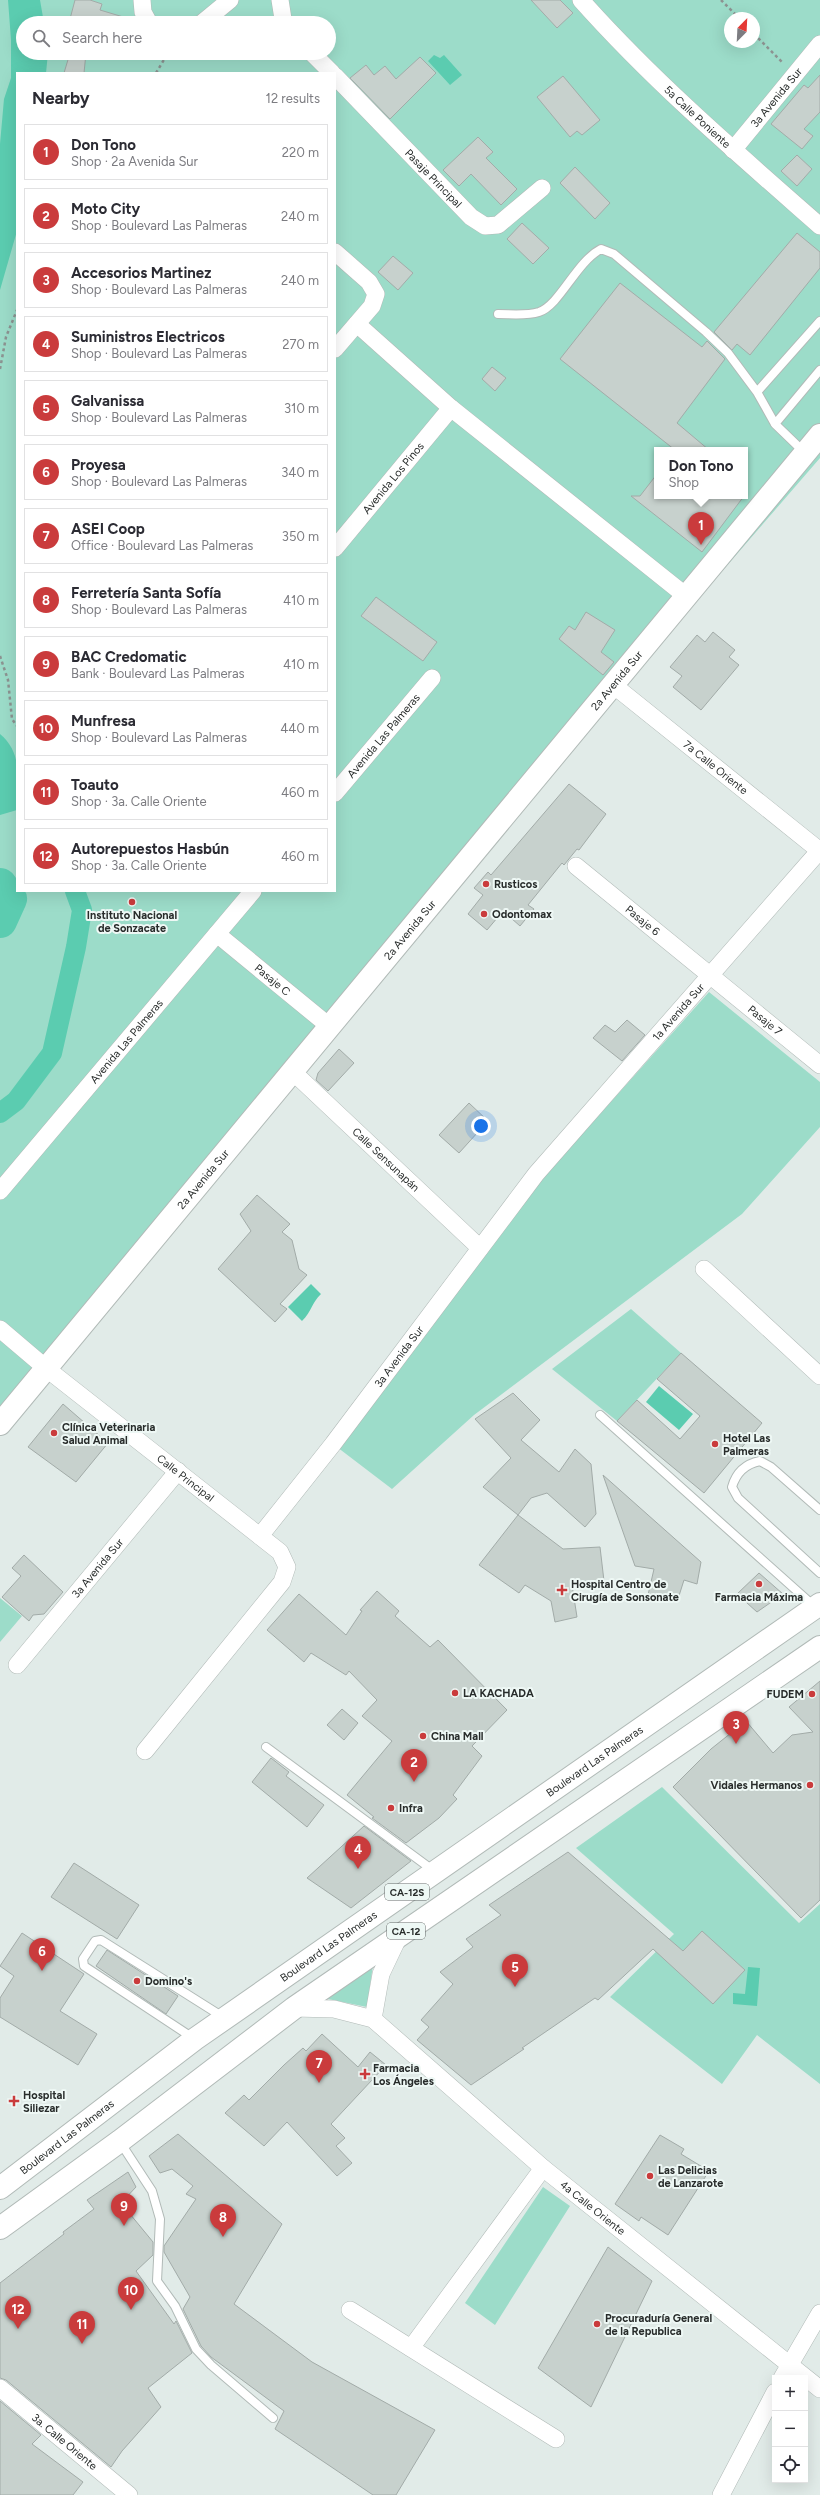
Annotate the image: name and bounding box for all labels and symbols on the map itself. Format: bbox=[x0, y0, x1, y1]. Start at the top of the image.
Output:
north arrow bbox=[724, 12, 760, 48]
street label: 3a Avenida Sur bbox=[748, 65, 805, 130]
street label: 5a Calle Poniente bbox=[661, 83, 733, 151]
street label: Pasaje Principal bbox=[402, 147, 464, 210]
street label: Avenida Los Pinos bbox=[360, 440, 427, 517]
pin: 1 bbox=[688, 512, 714, 545]
street label: 2a Avenida Sur bbox=[588, 648, 646, 713]
street label: Avenida Las Palmeras bbox=[345, 691, 423, 781]
street label: 7a Calle Oriente bbox=[681, 738, 750, 797]
place label: Rusticos bbox=[494, 878, 537, 891]
marker: Rusticos bbox=[481, 879, 491, 889]
marker: Instituto Nacional de Sonzacate bbox=[127, 897, 137, 907]
street label: 2a Avenida Sur bbox=[382, 897, 439, 963]
street label: Pasaje 6 bbox=[622, 903, 662, 939]
place label: Odontomax bbox=[492, 908, 552, 921]
place label: Instituto Nacional de Sonzacate bbox=[87, 909, 177, 935]
marker: Odontomax bbox=[479, 909, 489, 919]
street label: Pasaje C bbox=[252, 962, 293, 999]
street label: 1a Avenida Sur bbox=[650, 981, 707, 1043]
street label: Avenida Las Palmeras bbox=[88, 997, 166, 1086]
street label: Pasaje 7 bbox=[745, 1003, 785, 1038]
your location bbox=[471, 1116, 491, 1136]
street label: Calle Sensunapán bbox=[349, 1125, 422, 1194]
street label: 2a Avenida Sur bbox=[175, 1147, 232, 1212]
street label: 3a Avenida Sur bbox=[372, 1323, 427, 1390]
place label: Clínica Veterinaria Salud Animal bbox=[62, 1421, 155, 1447]
marker: Clínica Veterinaria Salud Animal bbox=[49, 1428, 59, 1438]
place label: Hotel Las Palmeras bbox=[723, 1432, 770, 1458]
marker: Hotel Las Palmeras bbox=[710, 1439, 720, 1449]
street label: Calle Principal bbox=[154, 1452, 216, 1505]
street label: 3a Avenida Sur bbox=[69, 1536, 126, 1601]
place label: Hospital Centro de Cirugía de Sonsonate bbox=[571, 1578, 679, 1604]
marker: Farmacia Máxima bbox=[754, 1579, 764, 1589]
marker: Hospital Centro de Cirugía de Sonsonate bbox=[556, 1584, 568, 1596]
place label: Farmacia Máxima bbox=[715, 1591, 803, 1604]
place label: LA KACHADA bbox=[463, 1687, 534, 1700]
marker: LA KACHADA bbox=[450, 1688, 460, 1698]
place label: FUDEM bbox=[767, 1688, 804, 1701]
marker: FUDEM bbox=[807, 1689, 817, 1699]
pin: 3 bbox=[723, 1711, 749, 1744]
street label: Boulevard Las Palmeras bbox=[544, 1723, 646, 1800]
place label: China Mall bbox=[431, 1730, 484, 1743]
marker: China Mall bbox=[418, 1731, 428, 1741]
pin: 2 bbox=[401, 1749, 427, 1782]
place label: Vidales Hermanos bbox=[710, 1779, 802, 1792]
marker: Vidales Hermanos bbox=[805, 1780, 815, 1790]
place label: Infra bbox=[399, 1802, 423, 1815]
marker: Infra bbox=[386, 1803, 396, 1813]
pin: 4 bbox=[345, 1836, 371, 1869]
road number: CA-12S bbox=[385, 1884, 429, 1900]
street label: Boulevard Las Palmeras bbox=[278, 1908, 380, 1985]
road number: CA-12 bbox=[387, 1923, 425, 1939]
pin: 6 bbox=[29, 1938, 55, 1971]
pin: 5 bbox=[502, 1954, 528, 1987]
place label: Domino's bbox=[145, 1975, 192, 1988]
marker: Domino's bbox=[132, 1976, 142, 1986]
pin: 7 bbox=[306, 2050, 332, 2083]
place label: Farmacia Los Ángeles bbox=[373, 2062, 434, 2088]
marker: Farmacia Los Ángeles bbox=[360, 2069, 370, 2079]
place label: Hospital Siliezar bbox=[23, 2089, 65, 2115]
marker: Hospital Siliezar bbox=[8, 2095, 20, 2107]
street label: Boulevard Las Palmeras bbox=[17, 2097, 117, 2177]
place label: Las Delicias de Lanzarote bbox=[658, 2164, 723, 2190]
marker: Las Delicias de Lanzarote bbox=[645, 2171, 655, 2181]
street label: 4a Calle Oriente bbox=[557, 2178, 628, 2238]
pin: 9 bbox=[111, 2193, 137, 2226]
pin: 8 bbox=[210, 2204, 236, 2237]
pin: 10 bbox=[118, 2277, 144, 2310]
pin: 12 bbox=[5, 2296, 31, 2329]
pin: 11 bbox=[69, 2311, 95, 2344]
place label: Procuraduría General de la Republica bbox=[605, 2312, 712, 2338]
marker: Procuraduría General de la Republica bbox=[592, 2319, 602, 2329]
street label: 3a. Calle Oriente bbox=[29, 2411, 100, 2473]

